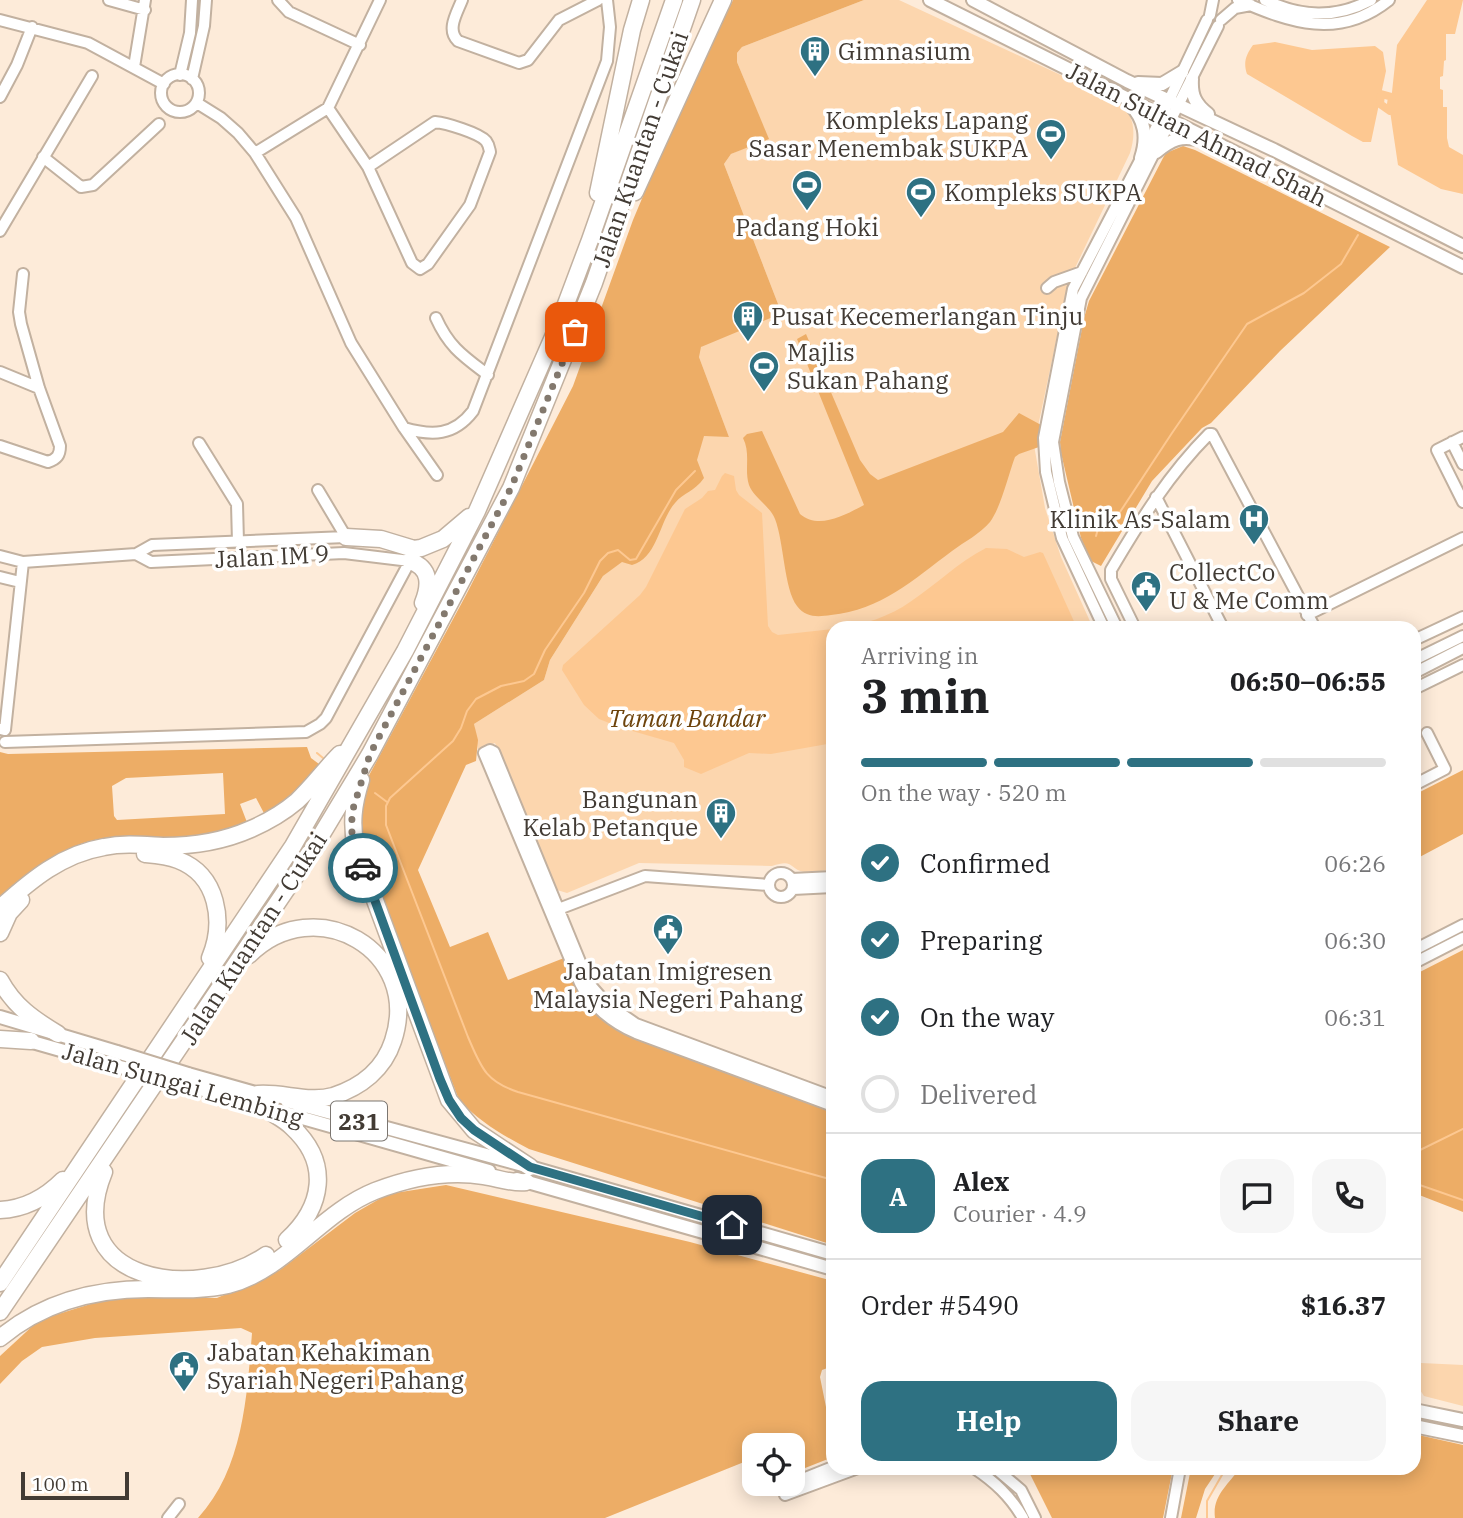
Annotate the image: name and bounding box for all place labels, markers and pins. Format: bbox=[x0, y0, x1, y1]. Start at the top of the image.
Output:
building icon: Gimnasium bbox=[798, 34, 832, 78]
place label: Gimnasium bbox=[838, 35, 971, 67]
place label: Kompleks Lapang Sasar Menembak SUKPA bbox=[749, 104, 1029, 164]
sports icon: Kompleks Lapang Sasar Menembak SUKPA bbox=[1034, 117, 1068, 161]
sports icon: Padang Hoki bbox=[790, 168, 824, 212]
sports icon: Kompleks SUKPA bbox=[904, 175, 938, 219]
place label: Kompleks SUKPA bbox=[944, 176, 1142, 208]
place label: Padang Hoki bbox=[735, 211, 879, 243]
building icon: Pusat Kecemerlangan Tinju bbox=[731, 299, 765, 343]
place label: Pusat Kecemerlangan Tinju bbox=[771, 300, 1084, 332]
pin bbox=[545, 302, 605, 362]
place label: Majlis Sukan Pahang bbox=[787, 336, 948, 396]
sports icon: Majlis Sukan Pahang bbox=[747, 349, 781, 393]
hospital icon: Klinik As-Salam bbox=[1237, 502, 1271, 546]
place label: Klinik As-Salam bbox=[1050, 503, 1231, 535]
place label: CollectCo U & Me Comm bbox=[1169, 556, 1329, 616]
public building icon: CollectCo U & Me Comm bbox=[1129, 569, 1163, 613]
place label: Bangunan Kelab Petanque bbox=[522, 783, 698, 843]
building icon: Bangunan Kelab Petanque bbox=[704, 796, 738, 840]
public building icon: Jabatan Imigresen Malaysia Negeri Pahang bbox=[651, 912, 685, 956]
place label: Jabatan Imigresen Malaysia Negeri Pahang bbox=[533, 955, 803, 1015]
pin bbox=[702, 1195, 762, 1255]
place label: Jabatan Kehakiman Syariah Negeri Pahang bbox=[207, 1336, 464, 1396]
public building icon: Jabatan Kehakiman Syariah Negeri Pahang bbox=[167, 1349, 201, 1393]

